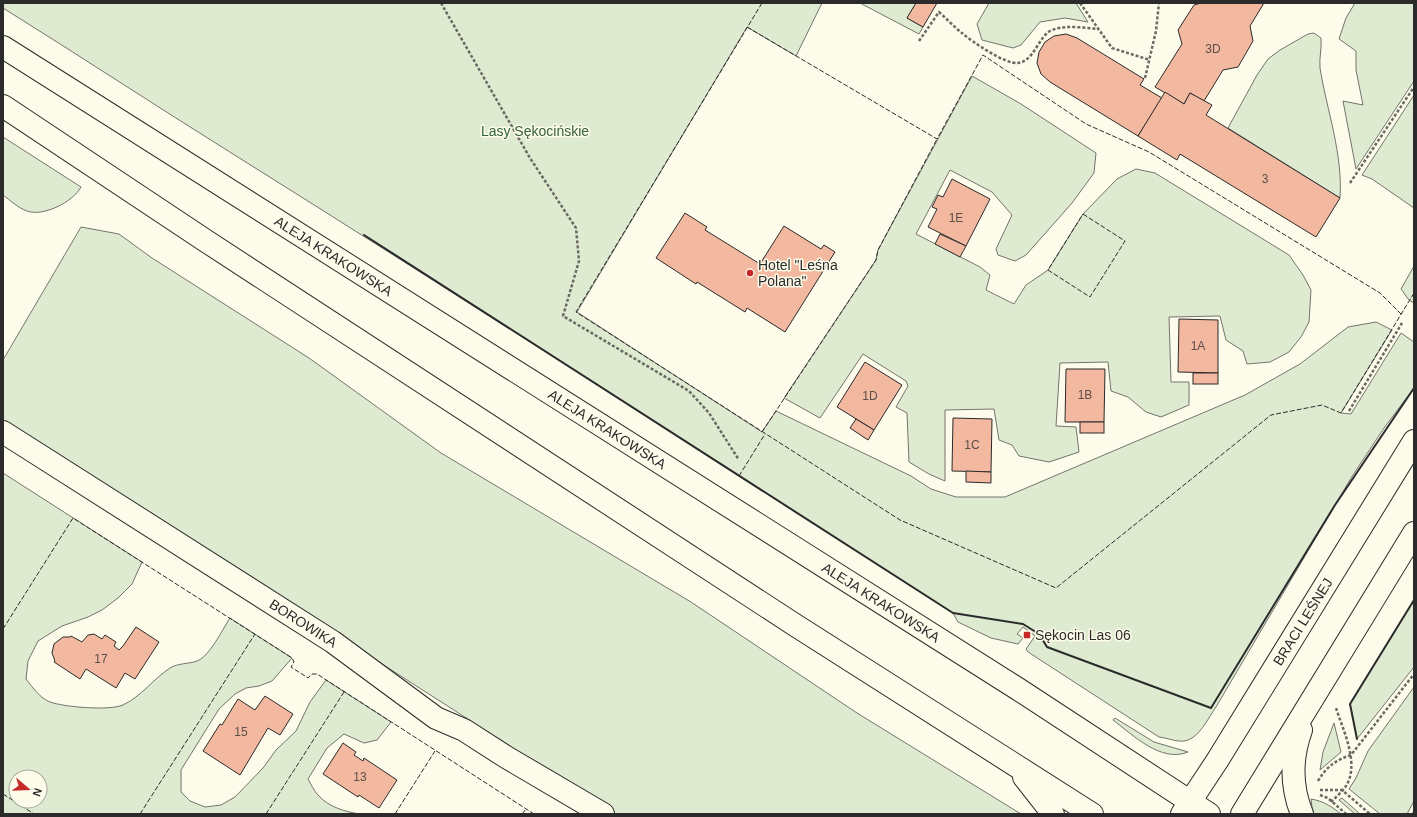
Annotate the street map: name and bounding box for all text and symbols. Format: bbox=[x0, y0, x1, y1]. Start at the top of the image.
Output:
house number: 3D bbox=[1205, 42, 1221, 56]
park label: Lasy Sękocińskie bbox=[481, 123, 589, 139]
house number: 3 bbox=[1262, 172, 1269, 186]
house number: 1E bbox=[949, 211, 963, 225]
street label: ALEJA KRAKOWSKA bbox=[272, 213, 396, 300]
place label: Hotel "Leśna Polana" bbox=[758, 257, 838, 289]
marker: Hotel "Leśna Polana" bbox=[745, 268, 755, 278]
house number: 1A bbox=[1191, 339, 1205, 353]
street label: ALEJA KRAKOWSKA bbox=[545, 386, 670, 473]
house number: 1B bbox=[1078, 388, 1092, 402]
house number: 1D bbox=[862, 389, 878, 403]
house number: 1C bbox=[964, 438, 980, 452]
street label: ALEJA KRAKOWSKA bbox=[819, 559, 943, 646]
street label: BRACI LEŚNEJ bbox=[1270, 575, 1336, 668]
street label: BOROWIKA bbox=[267, 596, 341, 651]
place label: Sękocin Las 06 bbox=[1035, 627, 1131, 643]
marker: Sękocin Las 06 bbox=[1022, 630, 1032, 640]
house number: 17 bbox=[94, 652, 108, 666]
house number: 15 bbox=[234, 725, 248, 739]
north arrow bbox=[8, 769, 48, 809]
house number: 13 bbox=[353, 770, 367, 784]
text: N bbox=[30, 787, 44, 798]

